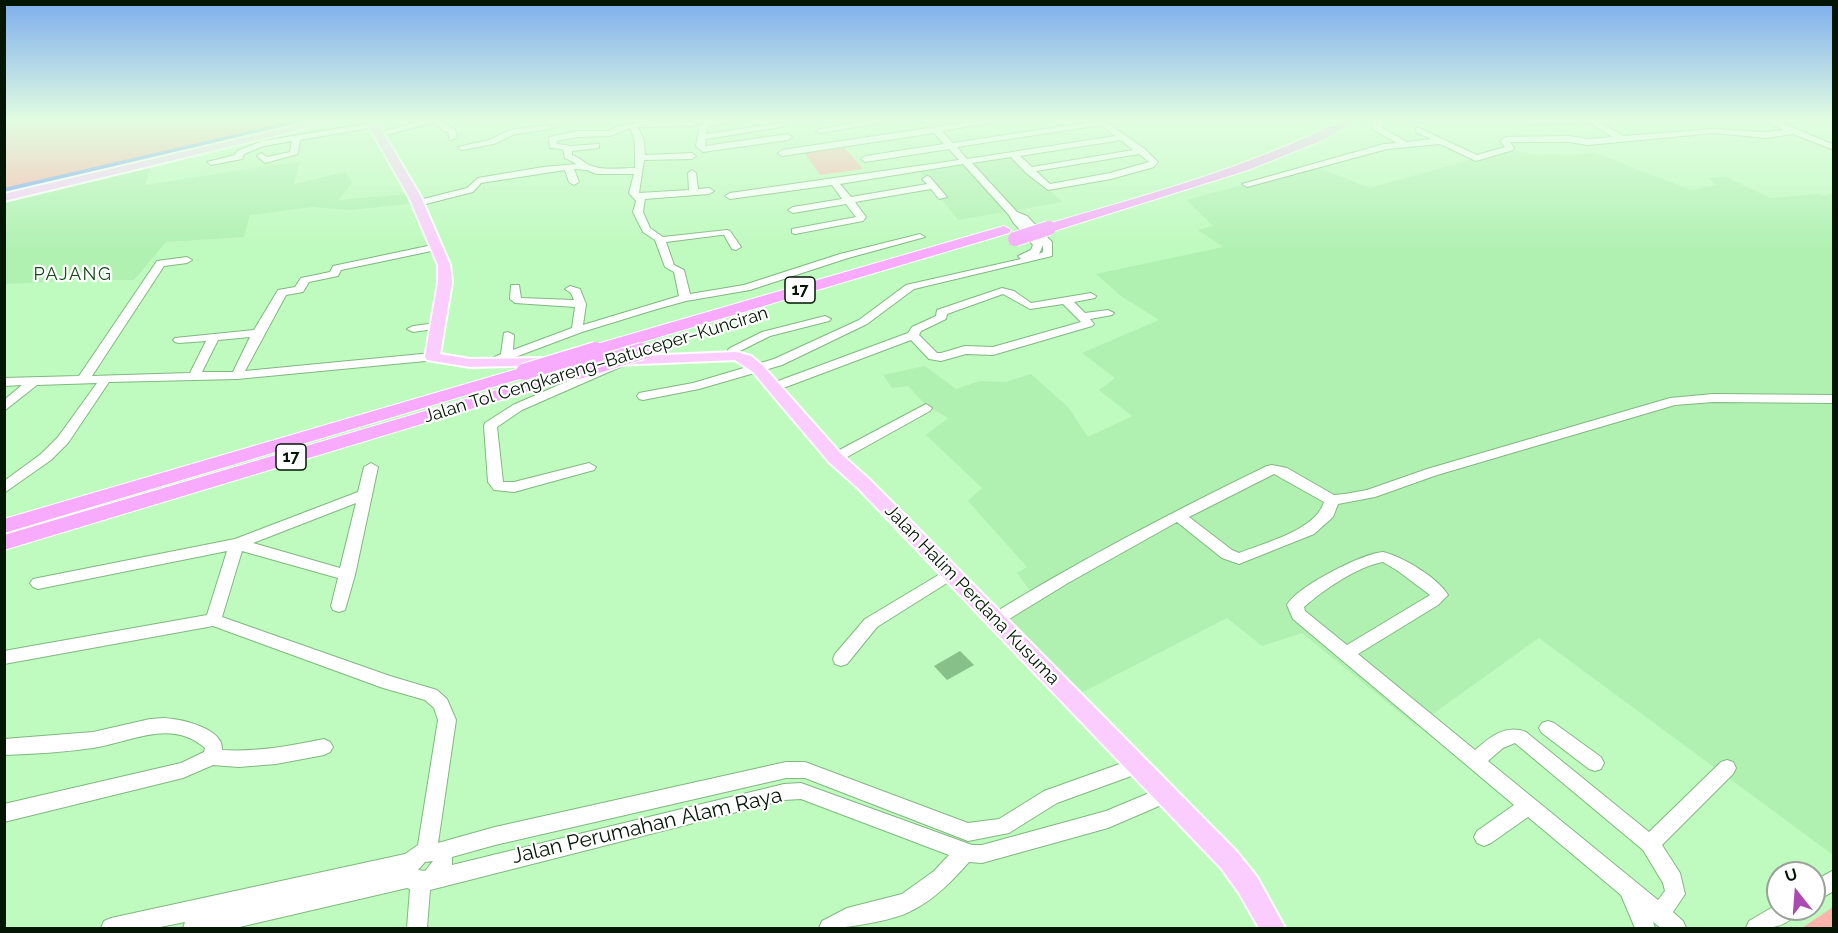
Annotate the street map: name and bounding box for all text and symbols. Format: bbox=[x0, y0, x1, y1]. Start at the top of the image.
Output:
district label: PAJANG bbox=[34, 264, 112, 286]
road number: 17 bbox=[785, 277, 815, 303]
street label: Jalan Tol Cengkareng–Batuceper–Kunciran bbox=[421, 302, 771, 428]
road number: 17 bbox=[276, 444, 306, 470]
street label: Jalan Halim Perdana Kusuma bbox=[880, 500, 1064, 690]
street label: Jalan Perumahan Alam Raya bbox=[510, 783, 784, 869]
north arrow bbox=[1766, 861, 1826, 921]
text: U bbox=[1783, 864, 1800, 886]

